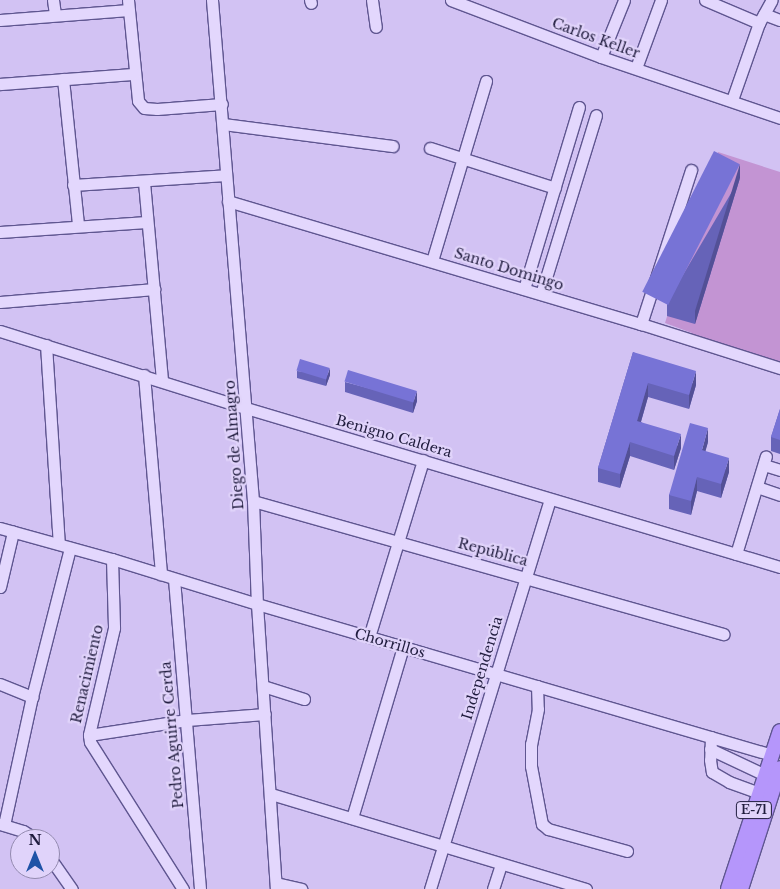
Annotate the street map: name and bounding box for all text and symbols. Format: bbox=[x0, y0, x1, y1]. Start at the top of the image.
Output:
street label: Carlos Keller bbox=[550, 14, 642, 62]
street label: Santo Domingo bbox=[452, 244, 566, 294]
street label: Diego de Almagro bbox=[221, 379, 247, 511]
street label: Benigno Caldera bbox=[334, 411, 454, 461]
street label: República bbox=[456, 535, 530, 569]
street label: Independencia bbox=[458, 614, 506, 722]
street label: Renacimiento bbox=[68, 623, 106, 725]
street label: Chorrillos bbox=[353, 625, 427, 661]
street label: Pedro Aguirre Cerda bbox=[157, 661, 187, 809]
road number: E-71 bbox=[735, 800, 773, 820]
north arrow bbox=[10, 829, 60, 879]
text: N bbox=[28, 831, 42, 849]

